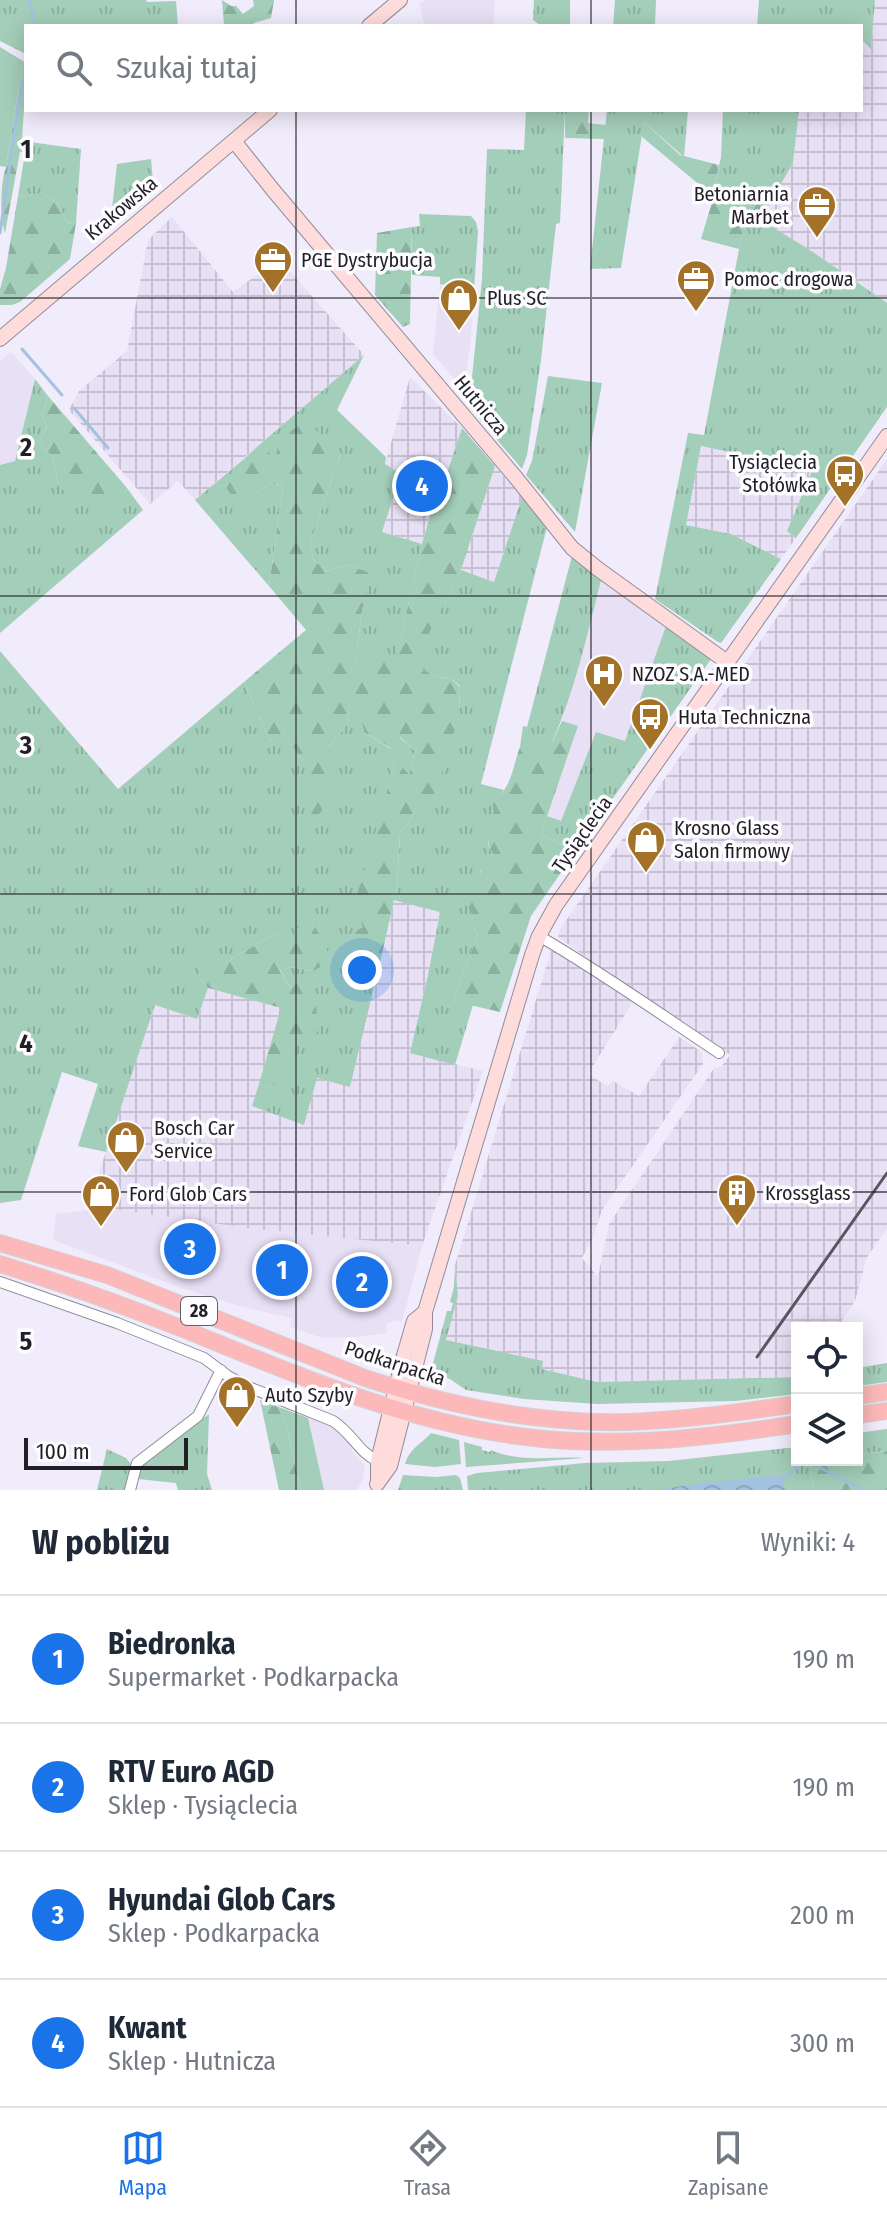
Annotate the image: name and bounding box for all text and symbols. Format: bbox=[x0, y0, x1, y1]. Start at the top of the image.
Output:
search box bbox=[24, 24, 863, 112]
icon: search bbox=[52, 46, 96, 90]
text: Szukaj tutaj bbox=[116, 50, 257, 86]
text: 1 bbox=[21, 134, 32, 165]
street label: Krakowska bbox=[80, 171, 162, 245]
place label: Betoniarnia Marbet bbox=[694, 182, 789, 229]
office icon: Betoniarnia Marbet bbox=[796, 184, 838, 239]
office icon: PGE Dystrybucja bbox=[252, 239, 294, 294]
place label: PGE Dystrybucja bbox=[301, 248, 433, 272]
office icon: Pomoc drogowa bbox=[675, 258, 717, 313]
place label: Pomoc drogowa bbox=[724, 267, 853, 291]
shop icon: Plus SC bbox=[438, 277, 480, 332]
place label: Plus SC bbox=[487, 286, 546, 310]
street label: Hutnicza bbox=[449, 370, 513, 440]
text: 2 bbox=[19, 432, 32, 463]
place label: Tysiąclecia Stołówka bbox=[729, 450, 817, 497]
bus stop icon: Tysiąclecia Stołówka bbox=[824, 453, 866, 508]
pin: 4 bbox=[396, 456, 448, 516]
hospital icon: NZOZ S.A.-MED bbox=[583, 653, 625, 708]
place label: NZOZ S.A.-MED bbox=[632, 662, 750, 686]
bus stop icon: Huta Techniczna bbox=[629, 696, 671, 751]
place label: Huta Techniczna bbox=[678, 705, 811, 729]
text: 3 bbox=[19, 730, 32, 761]
street label: Tysiąclecia bbox=[547, 791, 617, 877]
place label: Krosno Glass Salon firmowy bbox=[674, 816, 790, 863]
shop icon: Krosno Glass Salon firmowy bbox=[625, 819, 667, 874]
your location bbox=[342, 950, 382, 990]
text: 4 bbox=[19, 1028, 33, 1059]
place label: Bosch Car Service bbox=[154, 1116, 235, 1163]
shop icon: Bosch Car Service bbox=[105, 1119, 147, 1174]
building icon: Krossglass bbox=[716, 1172, 758, 1227]
shop icon: Ford Glob Cars bbox=[80, 1173, 122, 1228]
place label: Krossglass bbox=[765, 1181, 851, 1205]
place label: Ford Glob Cars bbox=[129, 1182, 247, 1206]
pin: 3 bbox=[164, 1219, 216, 1279]
pin: 1 bbox=[256, 1240, 308, 1300]
pin: 2 bbox=[336, 1252, 388, 1312]
road number: 28 bbox=[181, 1297, 217, 1325]
map controls bbox=[791, 1322, 863, 1466]
button: locate bbox=[791, 1322, 863, 1394]
text: 5 bbox=[20, 1326, 33, 1357]
street label: Podkarpacka bbox=[342, 1335, 448, 1391]
shop icon: Auto Szyby bbox=[216, 1374, 258, 1429]
place label: Auto Szyby bbox=[265, 1383, 354, 1407]
button: layers bbox=[791, 1394, 863, 1466]
scale bar bbox=[24, 1434, 188, 1470]
text: 100 m bbox=[36, 1438, 90, 1465]
text: W pobliżu bbox=[32, 1522, 170, 1563]
text: Wyniki: 4 bbox=[761, 1527, 855, 1558]
text: Biedronka bbox=[108, 1626, 236, 1662]
text: 1 bbox=[53, 1644, 64, 1675]
text: 190 m bbox=[793, 1644, 855, 1675]
text: Supermarket · Podkarpacka bbox=[108, 1662, 399, 1693]
text: RTV Euro AGD bbox=[108, 1754, 274, 1790]
text: 2 bbox=[52, 1772, 64, 1803]
text: 190 m bbox=[793, 1772, 855, 1803]
text: Sklep · Tysiąclecia bbox=[108, 1790, 298, 1821]
text: Hyundai Glob Cars bbox=[108, 1882, 335, 1918]
text: 3 bbox=[52, 1900, 64, 1931]
text: 200 m bbox=[790, 1900, 855, 1931]
text: Sklep · Podkarpacka bbox=[108, 1918, 320, 1949]
text: Kwant bbox=[108, 2010, 187, 2046]
text: 4 bbox=[51, 2028, 65, 2059]
text: 300 m bbox=[790, 2028, 855, 2059]
text: Sklep · Hutnicza bbox=[108, 2046, 276, 2077]
tab: Mapa bbox=[118, 2126, 167, 2201]
tab: Trasa bbox=[404, 2126, 451, 2201]
tab: Zapisane bbox=[688, 2126, 769, 2201]

